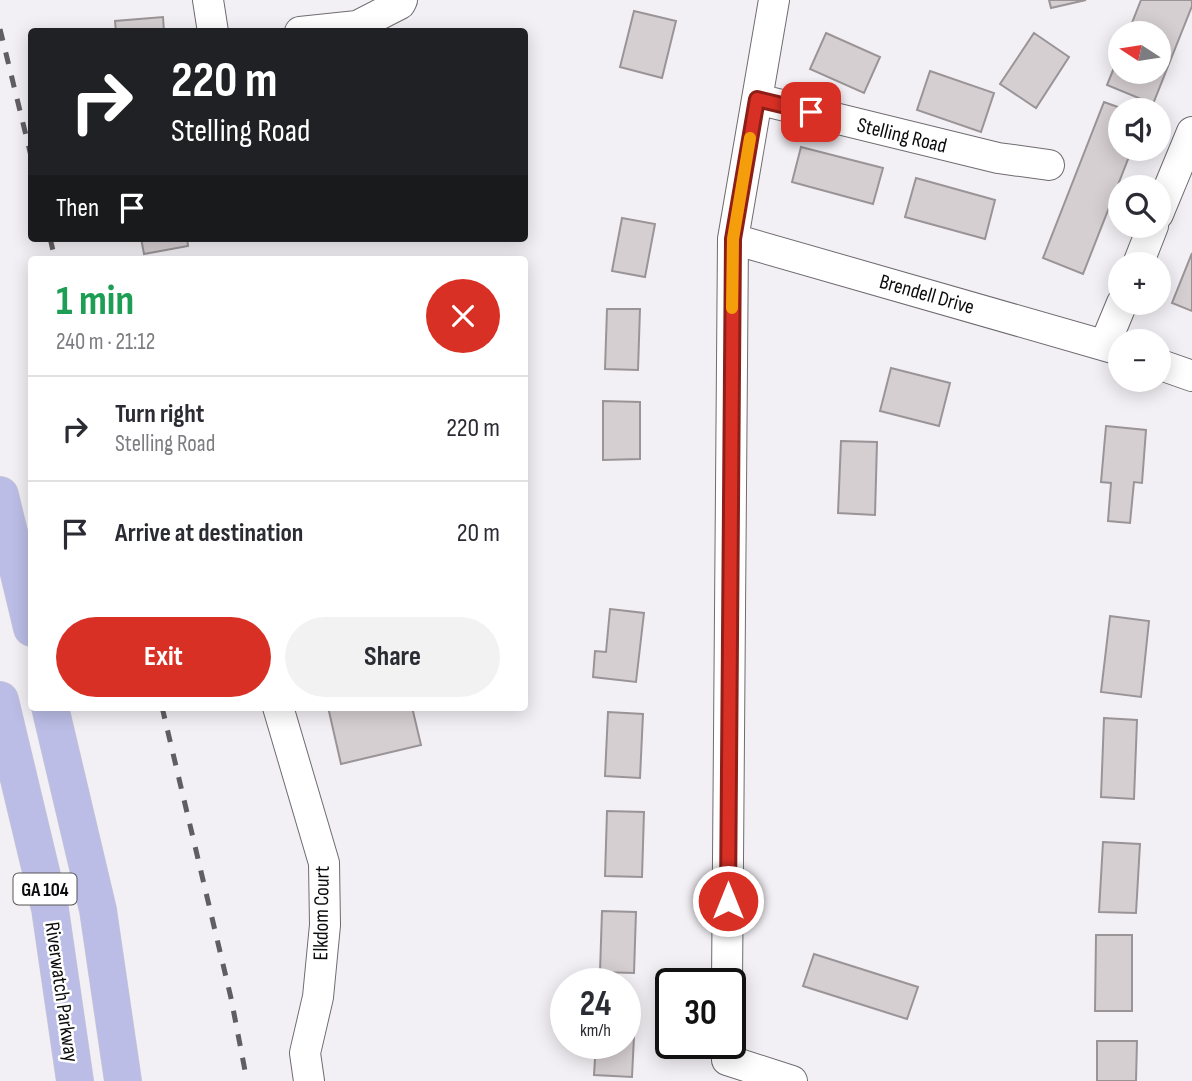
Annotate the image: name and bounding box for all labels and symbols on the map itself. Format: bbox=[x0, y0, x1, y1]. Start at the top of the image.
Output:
north arrow bbox=[1108, 21, 1171, 84]
pin bbox=[781, 82, 841, 142]
street label: Stelling Road bbox=[854, 112, 949, 159]
street label: Brendell Drive bbox=[877, 269, 977, 320]
position arrow bbox=[691, 864, 765, 938]
street label: Elkdom Court bbox=[308, 865, 335, 961]
road number: GA 104 bbox=[14, 874, 76, 904]
street label: Riverwatch Parkway bbox=[39, 920, 84, 1064]
speed limit sign: 30 bbox=[655, 968, 746, 1059]

